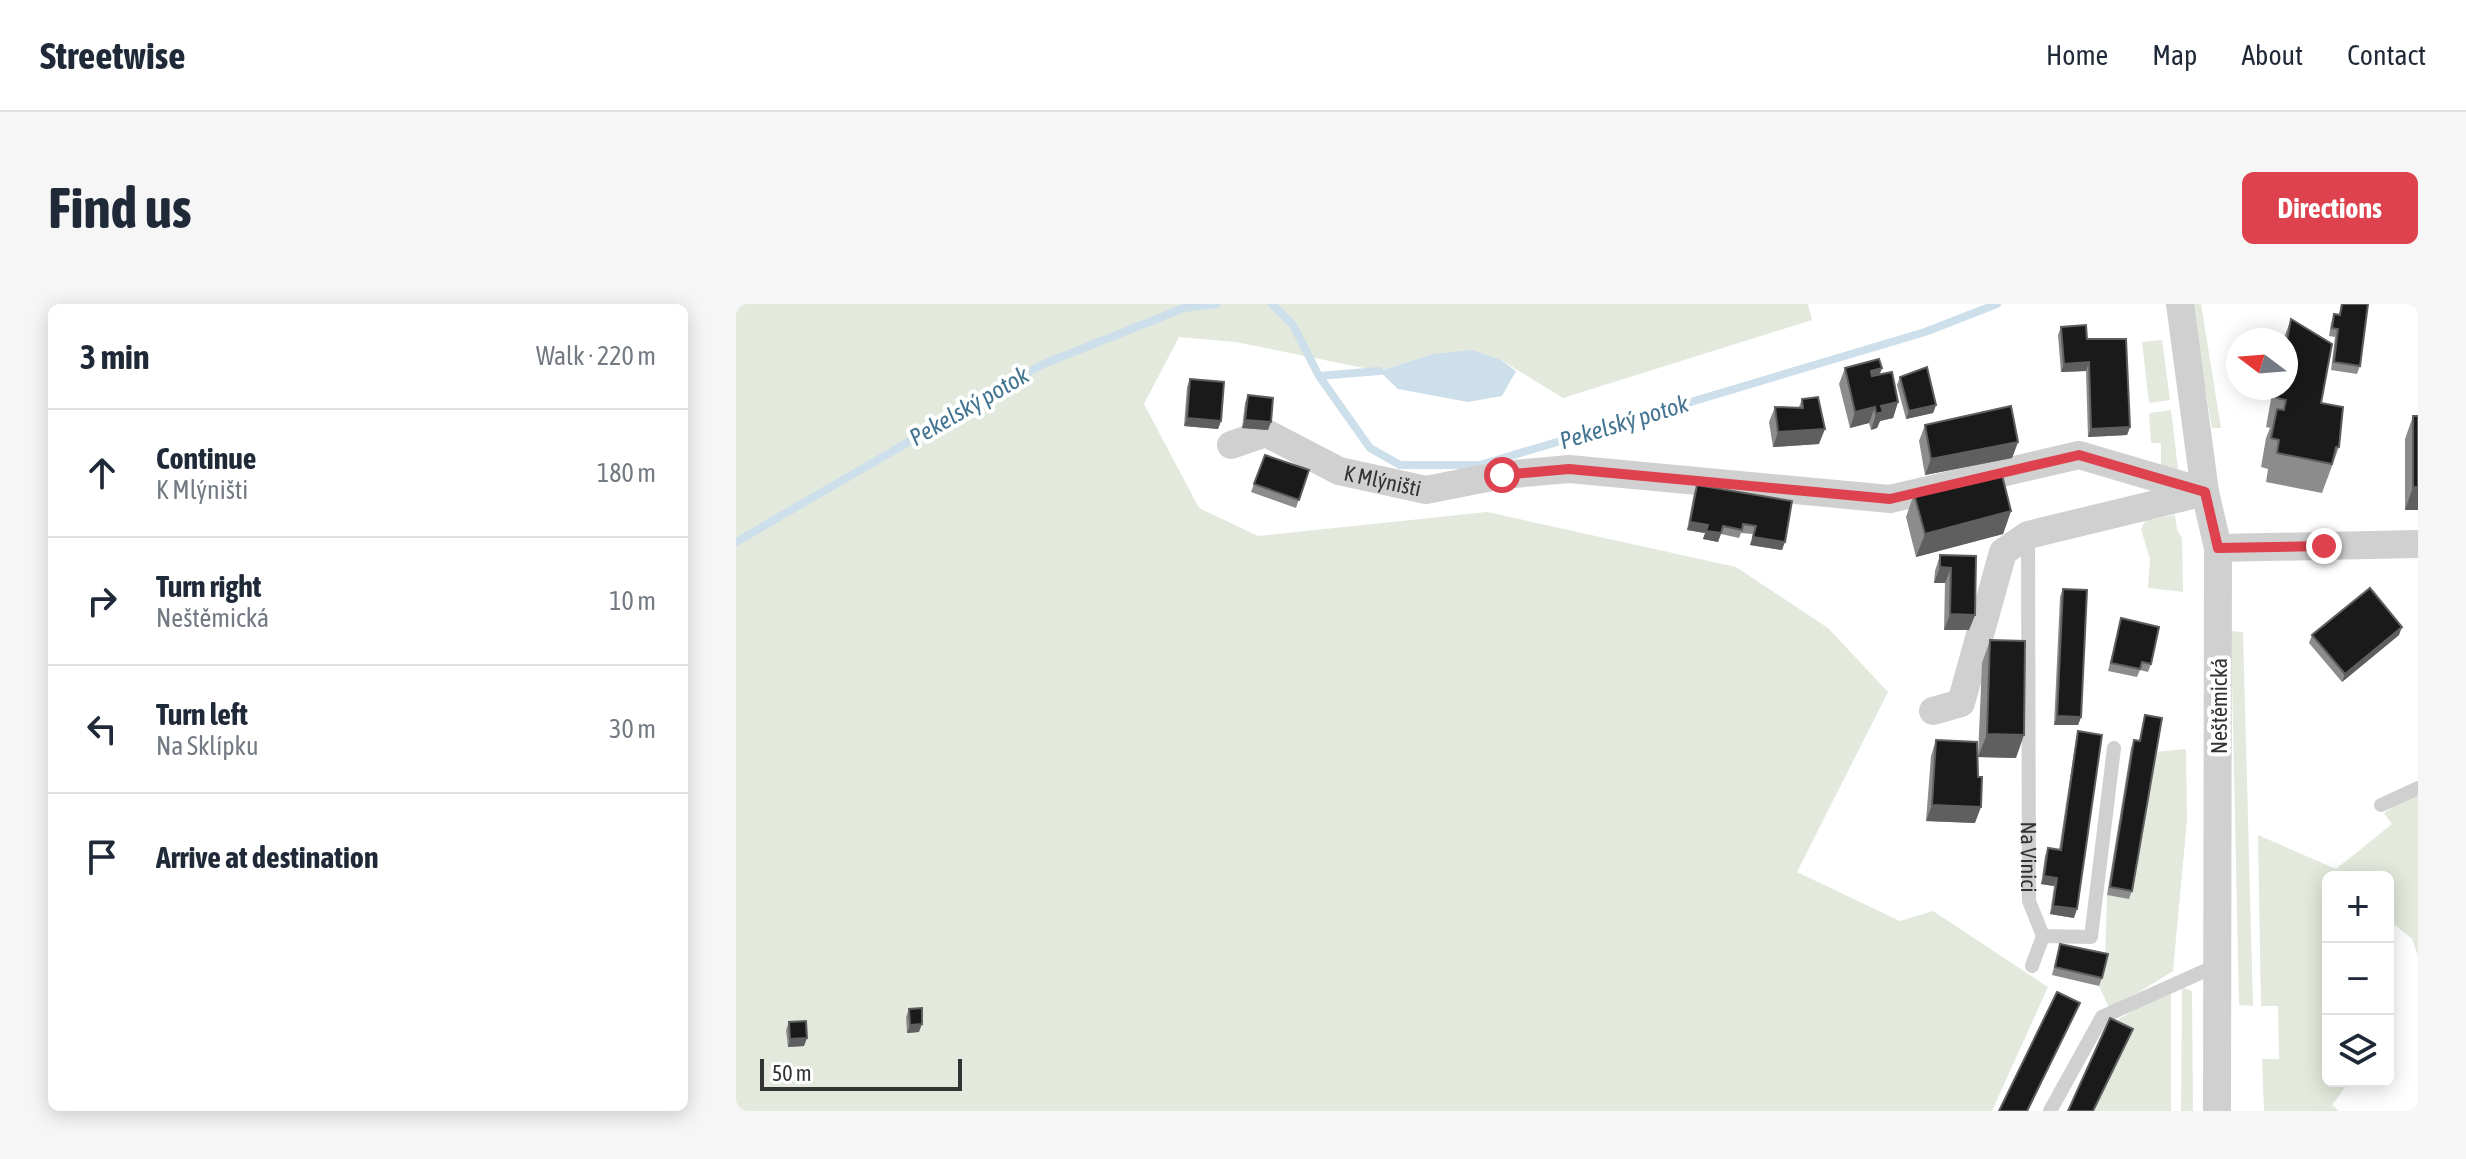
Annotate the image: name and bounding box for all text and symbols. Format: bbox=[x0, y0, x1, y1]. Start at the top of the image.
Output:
text: Streetwise bbox=[40, 34, 185, 77]
text: Home bbox=[2046, 39, 2108, 71]
text: Map bbox=[2152, 39, 2197, 71]
text: About bbox=[2241, 39, 2303, 71]
text: Contact bbox=[2347, 39, 2426, 71]
button: Directions bbox=[2242, 172, 2418, 244]
text: Find us bbox=[48, 176, 192, 240]
north arrow bbox=[2226, 328, 2298, 400]
text: 3 min bbox=[80, 337, 149, 376]
text: Walk · 220 m bbox=[536, 341, 656, 371]
water label: Pekelský potok bbox=[905, 361, 1034, 451]
water label: Pekelský potok bbox=[1556, 390, 1692, 454]
text: Continue bbox=[156, 441, 256, 475]
icon: ahead bbox=[80, 451, 124, 495]
route start bbox=[1484, 457, 1520, 493]
text: 180 m bbox=[597, 458, 656, 488]
street label: K Mlýništi bbox=[1342, 459, 1424, 502]
text: K Mlýništi bbox=[156, 475, 248, 505]
route end bbox=[2306, 528, 2342, 564]
text: Turn right bbox=[156, 569, 262, 603]
icon: right bbox=[80, 579, 124, 623]
text: 10 m bbox=[609, 586, 656, 616]
text: Neštěmická bbox=[156, 603, 269, 633]
street label: Neštěmická bbox=[2206, 658, 2232, 754]
text: Turn left bbox=[156, 697, 248, 731]
icon: left bbox=[80, 707, 124, 751]
text: 30 m bbox=[609, 714, 656, 744]
text: Na Sklípku bbox=[156, 731, 259, 761]
street label: Na Vinici bbox=[2016, 821, 2042, 893]
icon: arrive bbox=[80, 835, 124, 879]
text: Arrive at destination bbox=[156, 840, 378, 874]
map controls bbox=[2322, 871, 2394, 1087]
button: + bbox=[2322, 871, 2394, 943]
button: − bbox=[2322, 943, 2394, 1015]
button: layers bbox=[2322, 1015, 2394, 1087]
scale bar bbox=[760, 1055, 962, 1091]
text: 50 m bbox=[772, 1060, 812, 1086]

